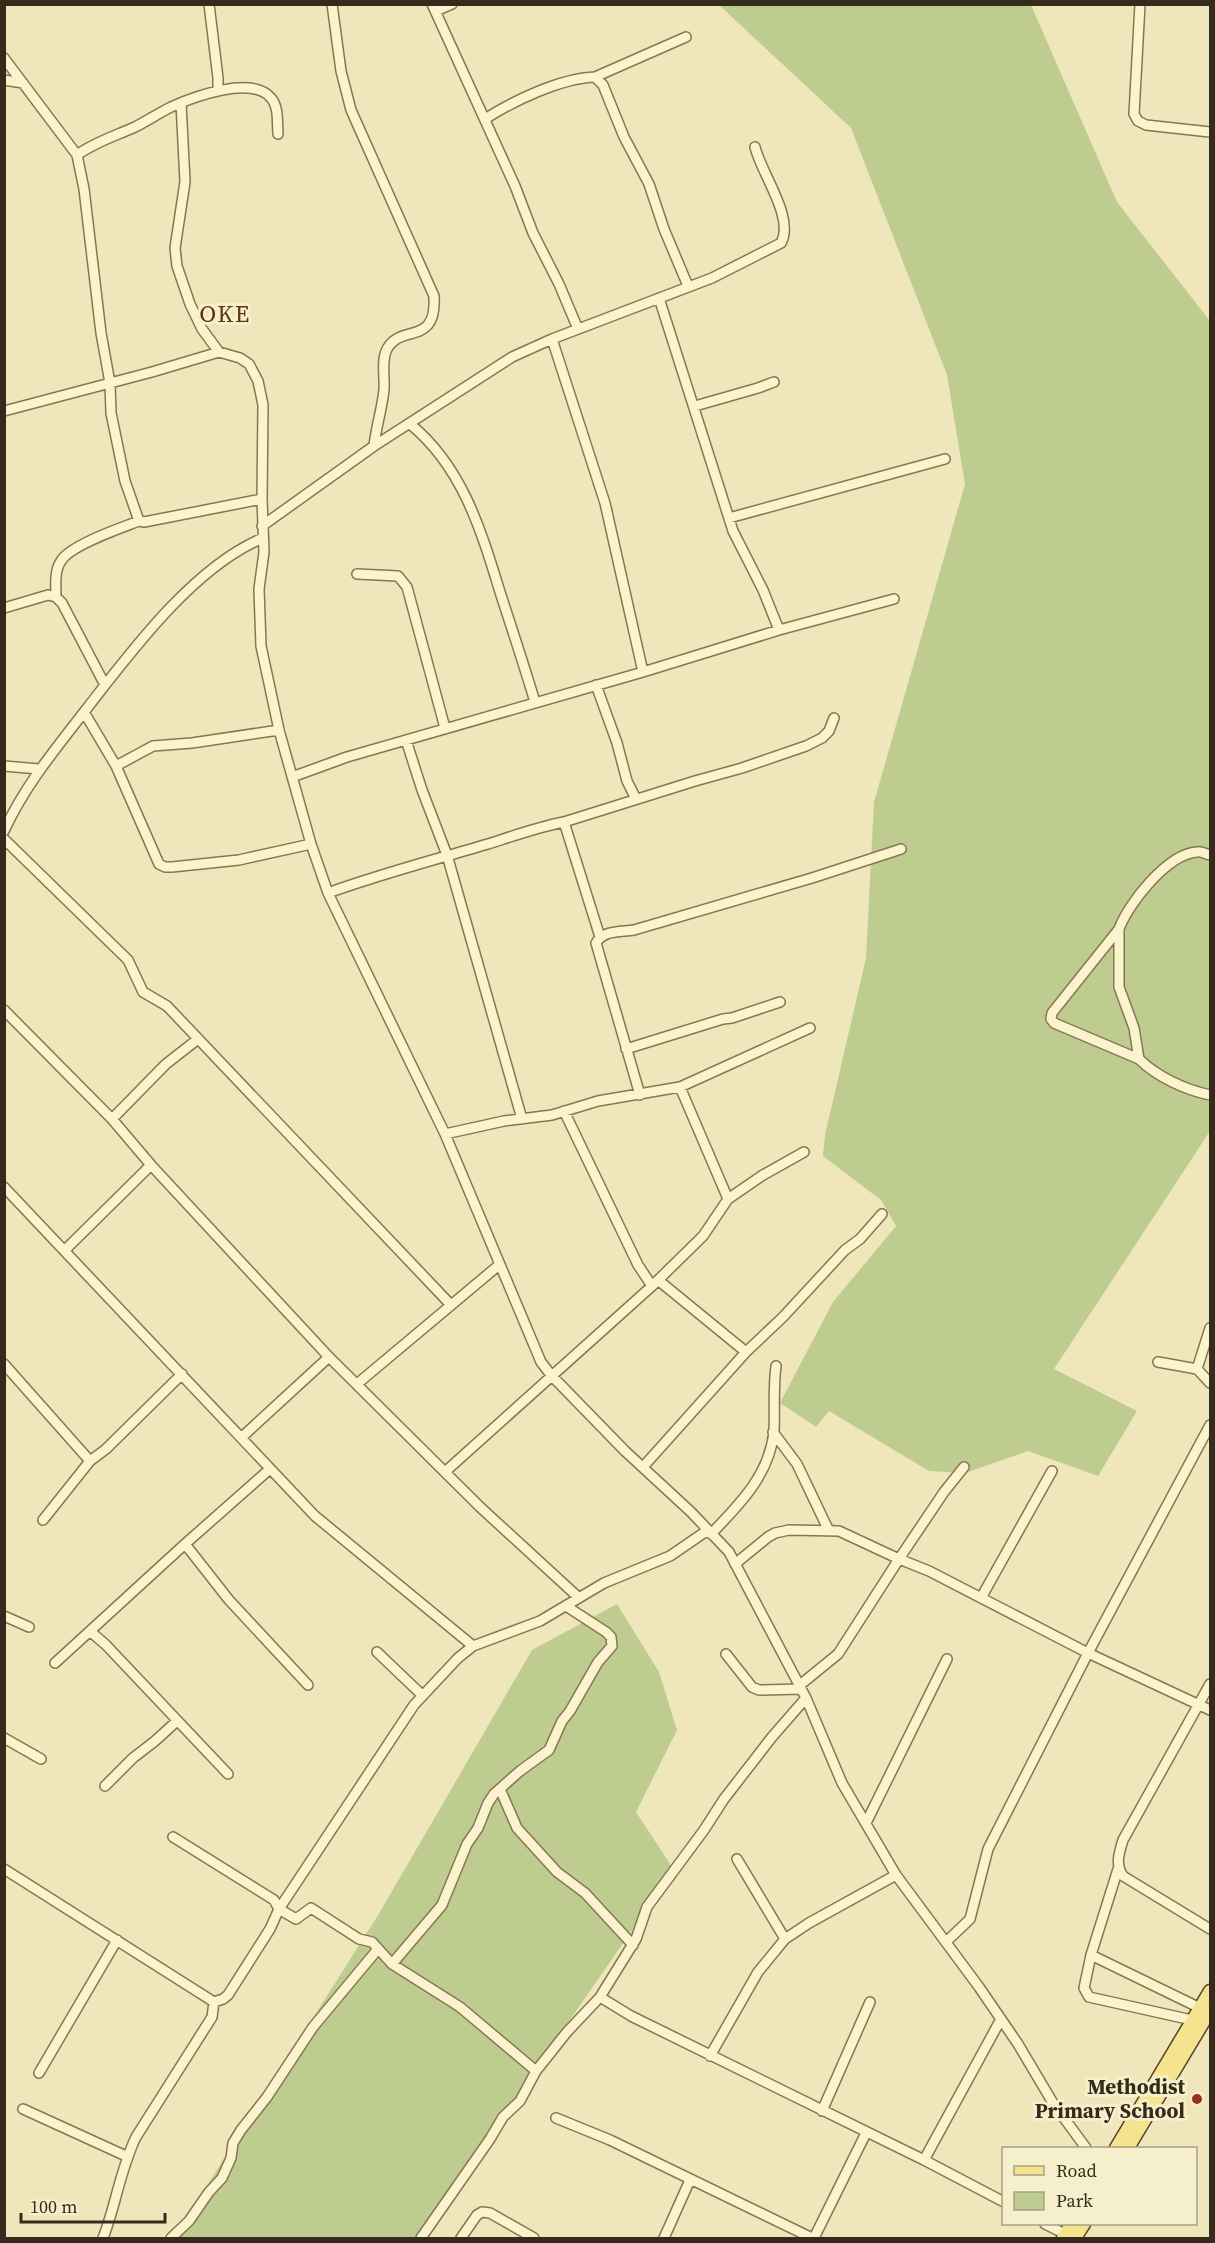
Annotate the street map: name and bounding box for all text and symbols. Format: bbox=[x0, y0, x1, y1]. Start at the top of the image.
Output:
district label: OKE bbox=[199, 297, 251, 330]
place label: Methodist Primary School bbox=[1035, 2072, 1185, 2125]
marker: Methodist Primary School bbox=[1190, 2092, 1204, 2106]
legend bbox=[1002, 2147, 1197, 2225]
text: Road bbox=[1056, 2158, 1097, 2183]
scale bar bbox=[21, 2186, 165, 2224]
text: Park bbox=[1056, 2188, 1093, 2213]
text: 100 m bbox=[30, 2194, 77, 2219]

